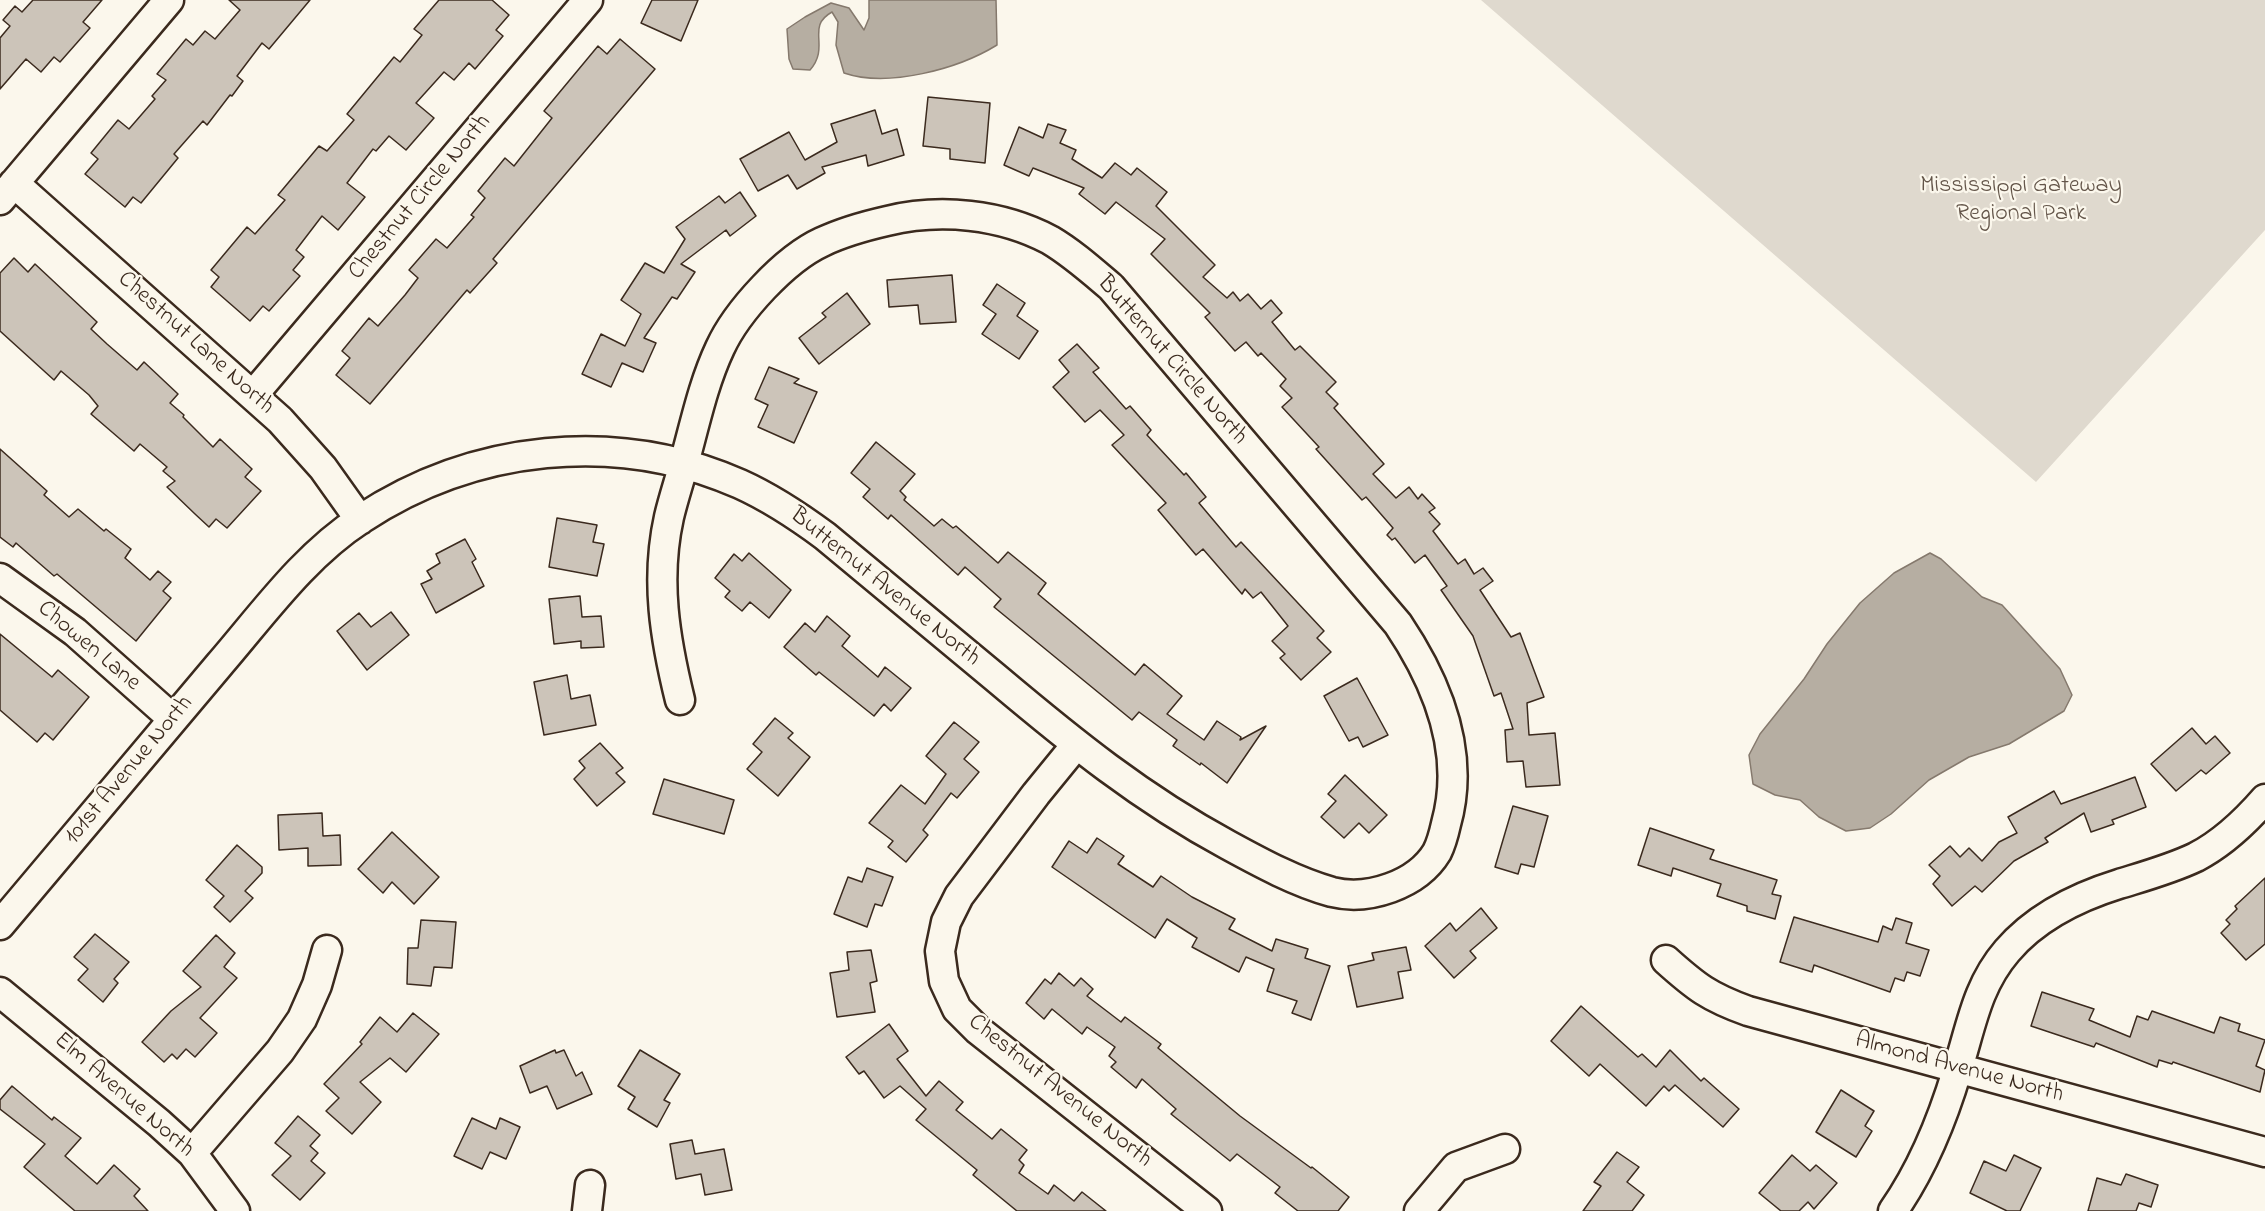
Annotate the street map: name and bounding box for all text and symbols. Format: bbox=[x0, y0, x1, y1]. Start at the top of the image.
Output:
street label: Chestnut Circle North bbox=[343, 109, 499, 287]
park label: Mississippi Gateway Regional Park bbox=[1920, 173, 2122, 229]
street label: Chestnut Lane North bbox=[111, 266, 279, 422]
street label: Butternut Circle North bbox=[1089, 270, 1253, 452]
street label: Butternut Avenue North bbox=[783, 502, 985, 674]
street label: Chowen Lane bbox=[31, 596, 145, 698]
street label: 101st Avenue North bbox=[59, 691, 201, 851]
street label: Chestnut Avenue North bbox=[961, 1009, 1157, 1175]
street label: Elm Avenue North bbox=[47, 1027, 199, 1165]
street label: Almond Avenue North bbox=[1852, 1027, 2066, 1111]

